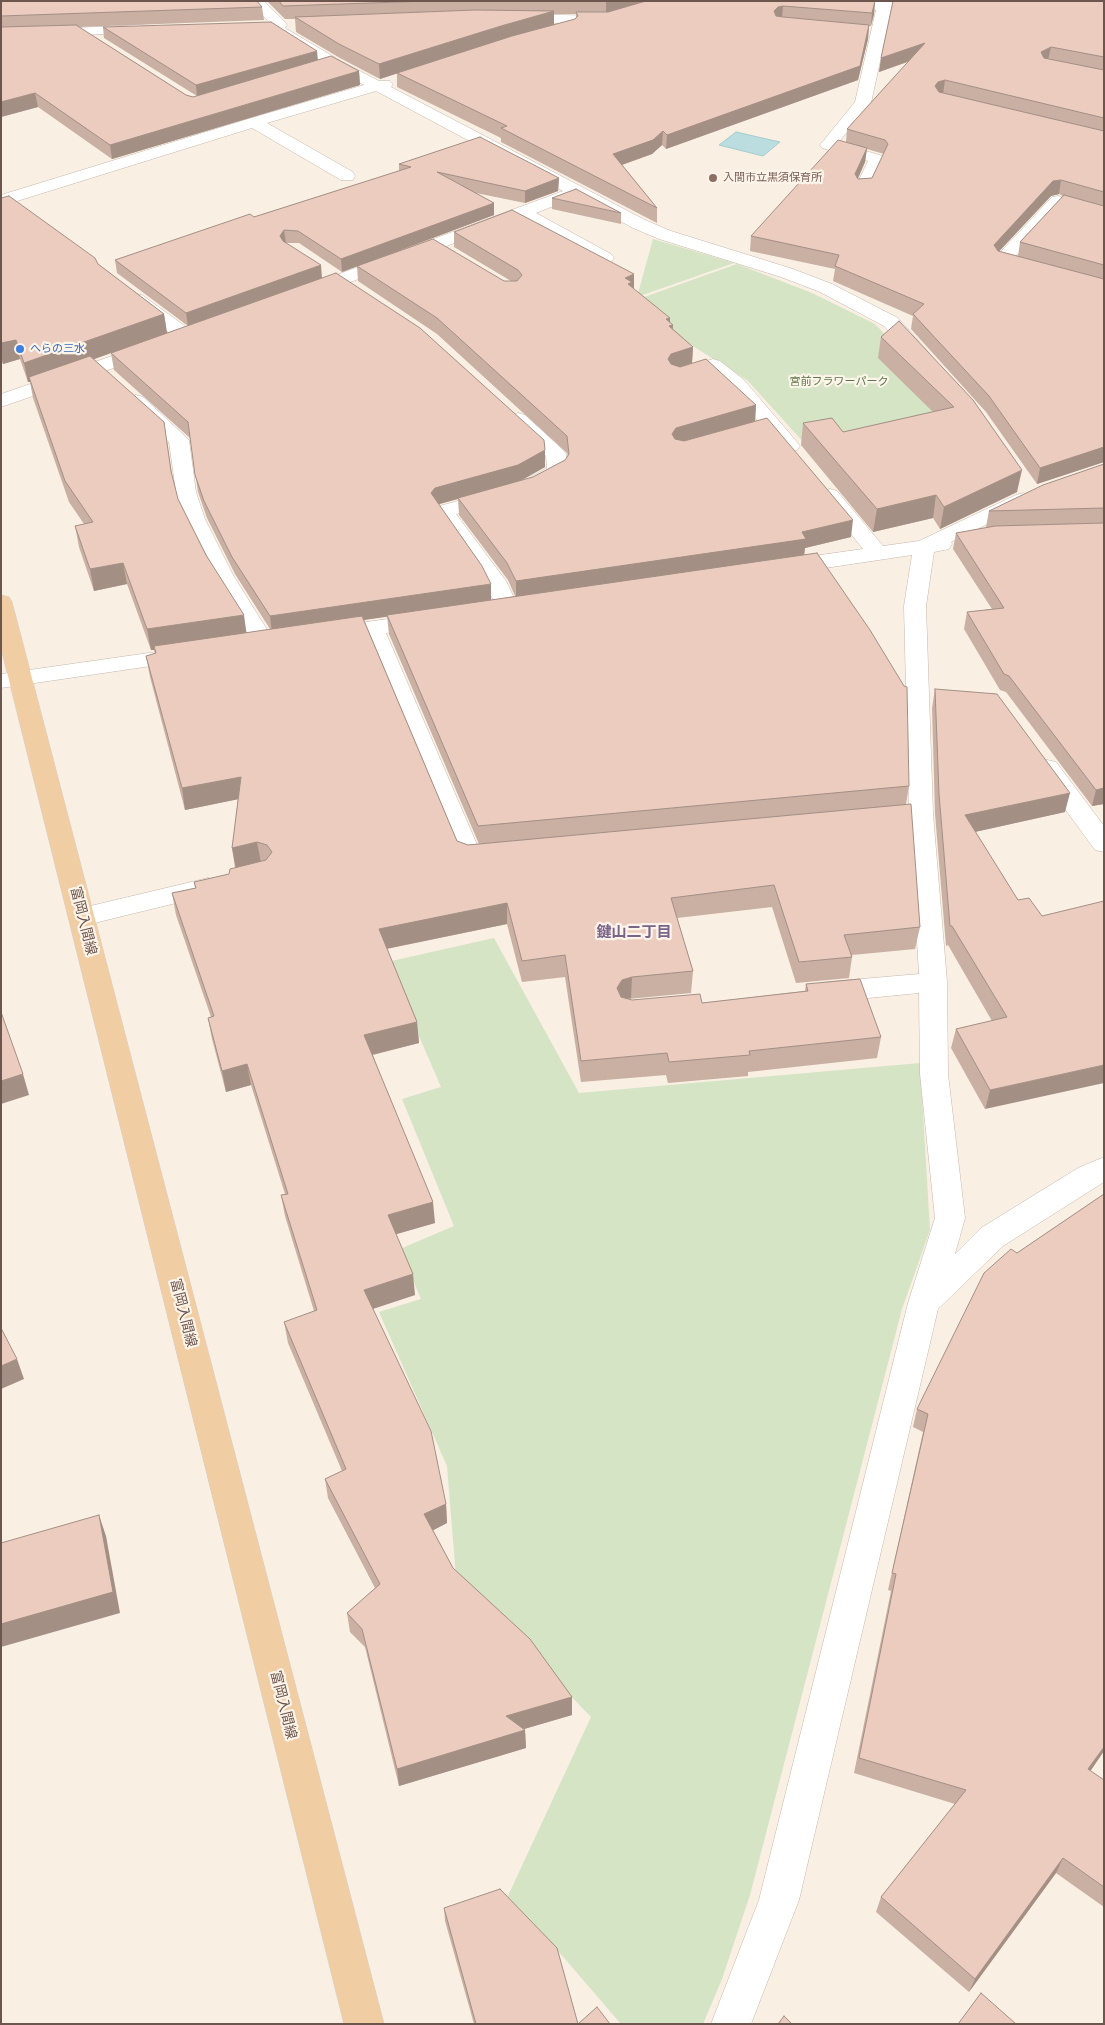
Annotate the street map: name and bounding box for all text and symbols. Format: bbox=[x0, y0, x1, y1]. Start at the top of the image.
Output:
place label: 入間市立黒須保育所 bbox=[723, 171, 822, 185]
marker: 入間市立黒須保育所 bbox=[707, 172, 719, 184]
place label: へらの三水 bbox=[30, 342, 85, 356]
marker: へらの三水 bbox=[14, 343, 26, 355]
park label: 宮前フラワーパーク bbox=[790, 375, 888, 389]
street label: 富岡入間線 bbox=[66, 885, 100, 957]
district label: 鍵山二丁目 bbox=[597, 924, 671, 942]
street label: 富岡入間線 bbox=[166, 1277, 200, 1349]
street label: 富岡入間線 bbox=[266, 1669, 300, 1741]

